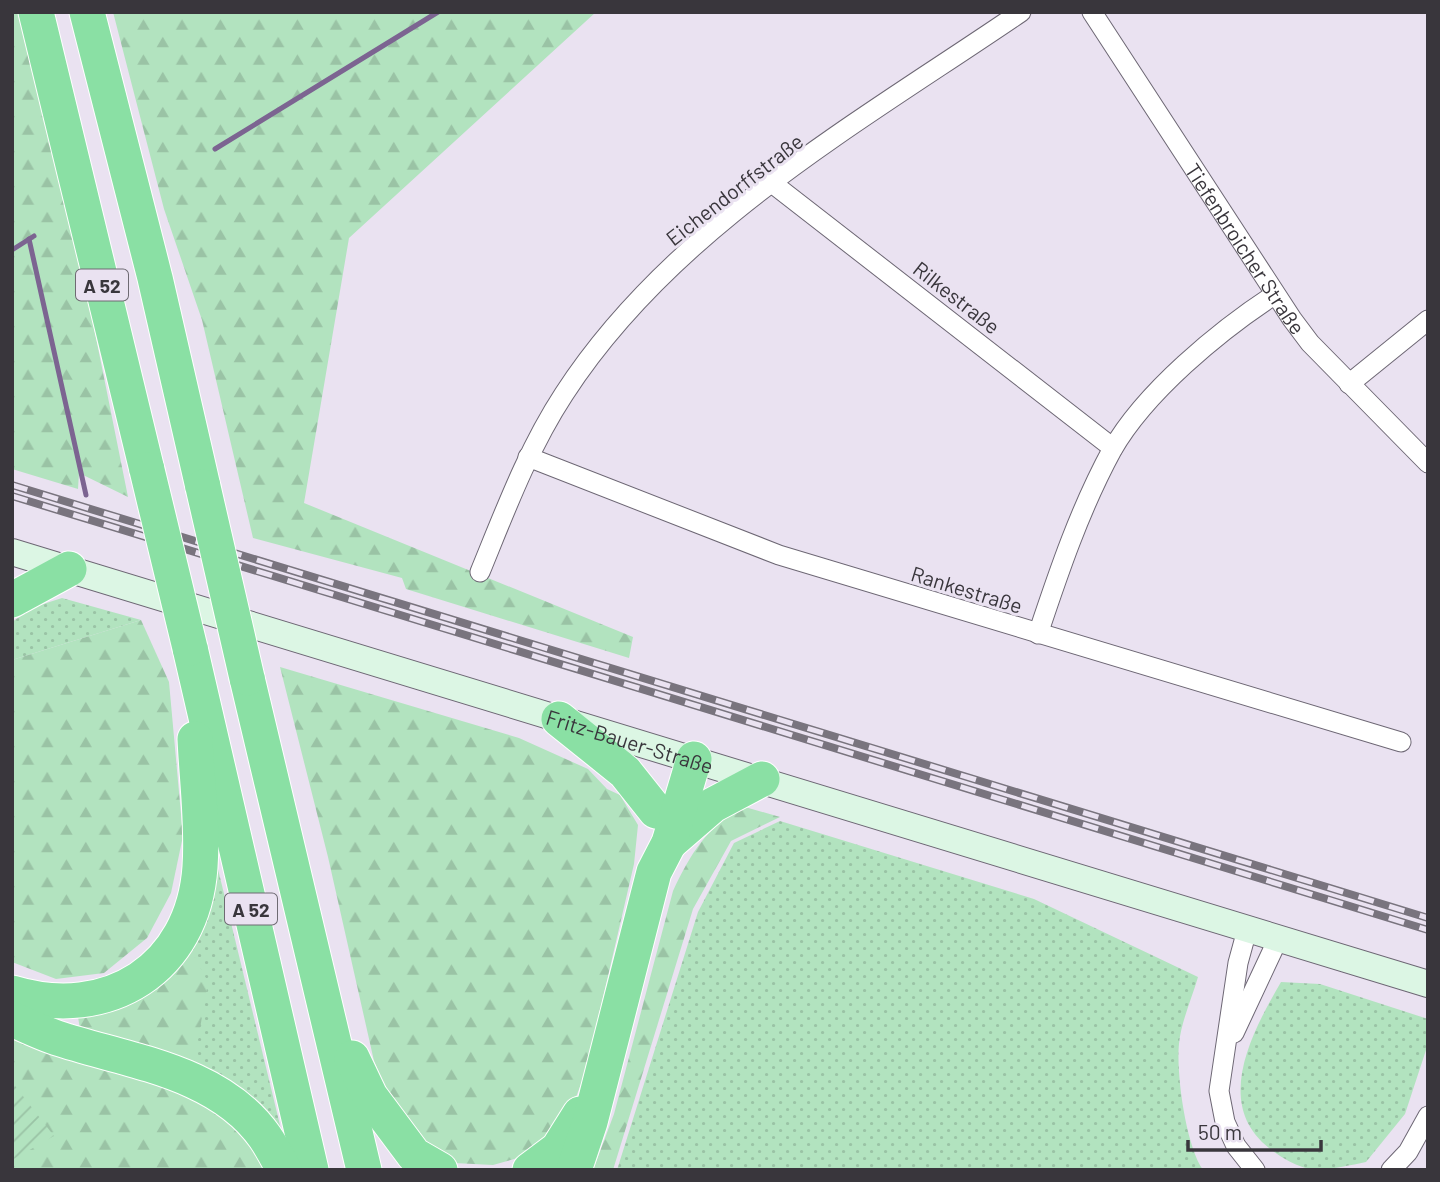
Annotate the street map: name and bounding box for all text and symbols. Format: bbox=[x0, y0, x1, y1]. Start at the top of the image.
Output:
street label: Eichendorffstraße bbox=[661, 128, 807, 250]
street label: Tiefenbroicher Straße bbox=[1181, 158, 1311, 339]
street label: Rilkestraße bbox=[909, 255, 1005, 339]
road number: A 52 bbox=[76, 270, 128, 300]
street label: Rankestraße bbox=[908, 560, 1026, 618]
street label: Fritz-Bauer-Straße bbox=[543, 703, 716, 778]
road number: A 52 bbox=[225, 894, 277, 925]
scale bar bbox=[1188, 1108, 1321, 1152]
text: 50 m bbox=[1198, 1119, 1242, 1144]

